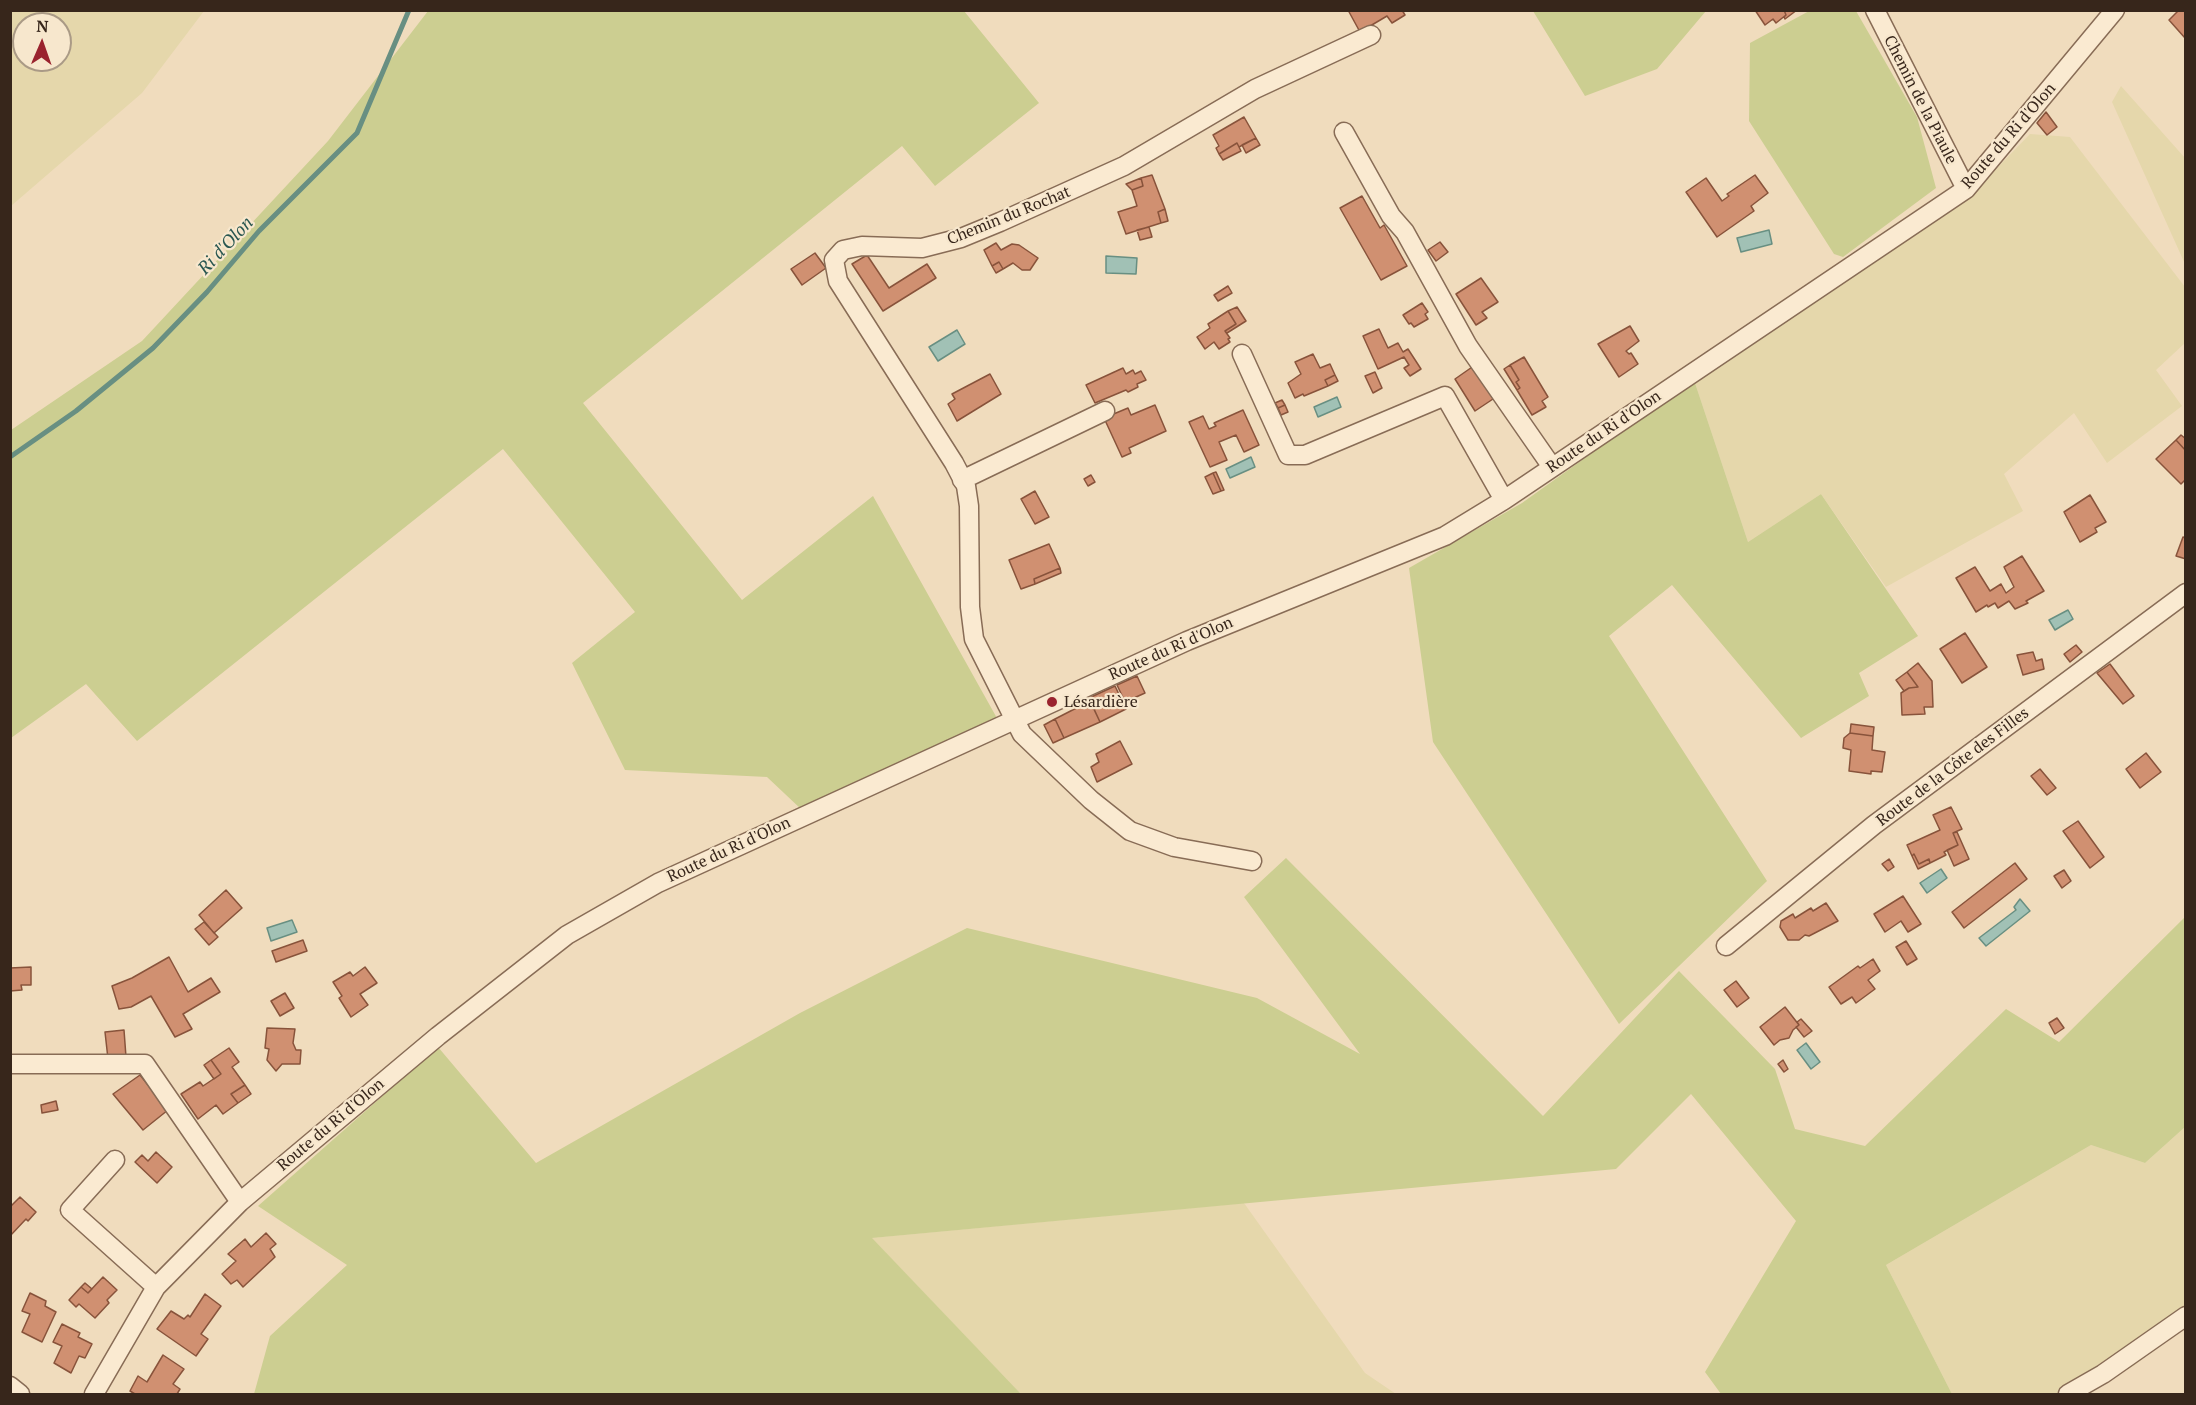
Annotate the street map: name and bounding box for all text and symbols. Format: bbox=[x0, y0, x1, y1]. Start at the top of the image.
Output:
north arrow bbox=[12, 12, 72, 72]
text: N bbox=[36, 15, 49, 37]
street label: Chemin de la Piaule bbox=[1879, 32, 1961, 168]
street label: Route du Ri d'Olon bbox=[1958, 79, 2060, 193]
street label: Chemin du Rochat bbox=[945, 183, 1073, 249]
water label: Ri d'Olon bbox=[194, 213, 258, 279]
street label: Route du Ri d'Olon bbox=[1543, 387, 1665, 477]
street label: Route du Ri d'Olon bbox=[1106, 613, 1236, 685]
place label: Lésardière bbox=[1064, 692, 1138, 712]
marker: Lésardière bbox=[1045, 695, 1059, 709]
street label: Route de la Côte des Filles bbox=[1873, 703, 2033, 831]
street label: Route du Ri d'Olon bbox=[664, 813, 794, 887]
street label: Route du Ri d'Olon bbox=[274, 1075, 388, 1175]

